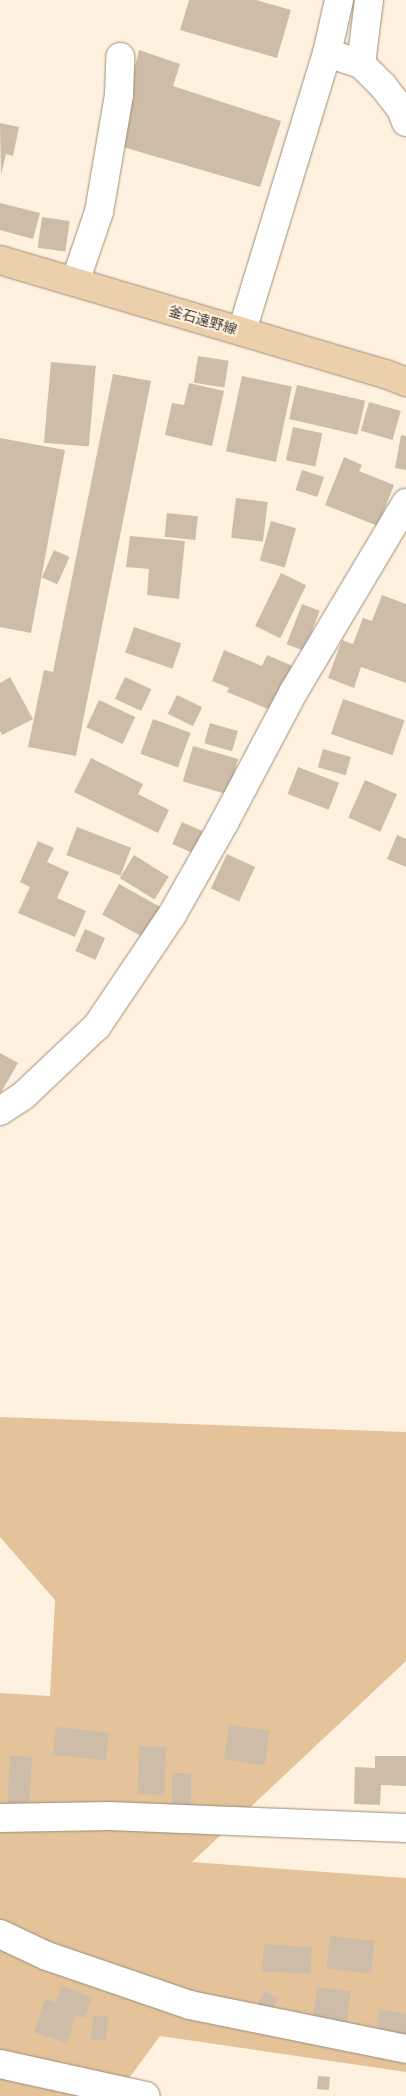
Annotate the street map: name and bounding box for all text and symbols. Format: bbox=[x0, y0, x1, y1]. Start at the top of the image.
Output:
street label: 釜石遠野線 bbox=[167, 302, 239, 338]

